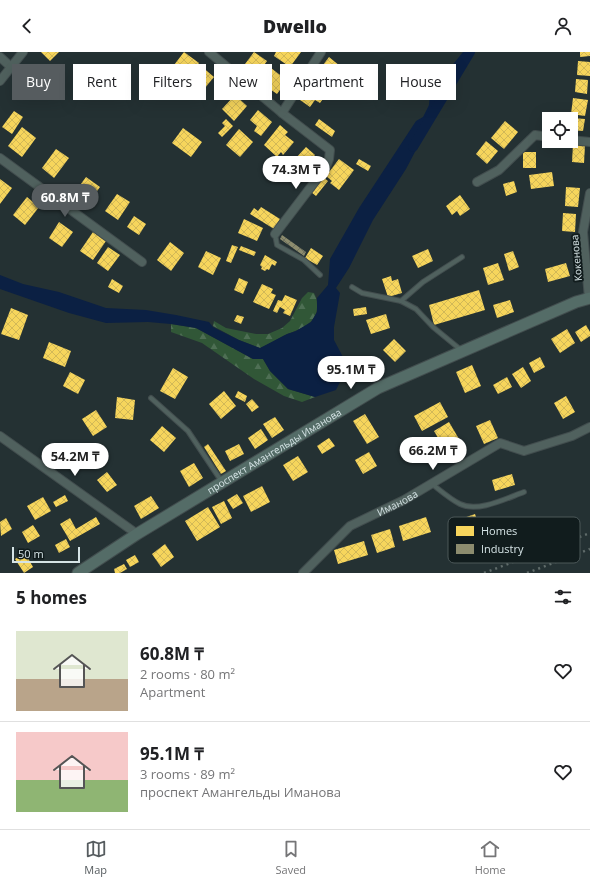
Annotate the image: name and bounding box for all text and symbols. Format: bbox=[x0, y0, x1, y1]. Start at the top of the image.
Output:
text: Dwello bbox=[263, 14, 327, 38]
icon: back bbox=[16, 15, 38, 37]
icon: person bbox=[552, 15, 574, 37]
chip: Buy bbox=[12, 64, 65, 100]
chip: Rent bbox=[73, 64, 131, 100]
chip: Filters bbox=[139, 64, 206, 100]
chip: New bbox=[214, 64, 272, 100]
chip: Apartment bbox=[280, 64, 378, 100]
chip: House bbox=[386, 64, 456, 100]
map controls bbox=[542, 112, 578, 148]
button: locate bbox=[542, 112, 578, 148]
pin: 74.3M ₸ bbox=[259, 156, 333, 190]
text: 74.3M ₸ bbox=[272, 160, 320, 178]
pin: 60.8M ₸ bbox=[28, 184, 102, 218]
text: 60.8M ₸ bbox=[41, 188, 89, 206]
street label: Кокенова bbox=[567, 234, 585, 282]
pin: 95.1M ₸ bbox=[314, 356, 388, 390]
text: 95.1M ₸ bbox=[327, 360, 375, 378]
street label: проспект Амангельды Иманова bbox=[204, 405, 344, 497]
pin: 66.2M ₸ bbox=[396, 437, 470, 471]
text: 66.2M ₸ bbox=[409, 441, 457, 459]
pin: 54.2M ₸ bbox=[38, 443, 112, 477]
text: 54.2M ₸ bbox=[51, 447, 99, 465]
street label: Иманова bbox=[374, 486, 420, 519]
legend bbox=[448, 517, 580, 563]
text: Homes bbox=[481, 523, 517, 538]
text: Industry bbox=[481, 541, 524, 556]
scale bar bbox=[12, 545, 80, 564]
text: 50 m bbox=[18, 546, 44, 561]
text: 5 homes bbox=[16, 586, 87, 609]
icon: filters bbox=[552, 586, 574, 608]
text: 60.8M ₸ bbox=[140, 642, 204, 665]
icon: home bbox=[48, 647, 96, 695]
icon: heart bbox=[552, 660, 574, 682]
text: 2 rooms · 80 m² bbox=[140, 665, 235, 683]
text: Apartment bbox=[140, 683, 205, 701]
text: 95.1M ₸ bbox=[140, 742, 204, 765]
icon: home bbox=[48, 748, 96, 796]
icon: heart bbox=[552, 761, 574, 783]
text: 3 rooms · 89 m² bbox=[140, 765, 235, 783]
text: проспект Амангельды Иманова bbox=[140, 783, 341, 801]
tab: Map bbox=[84, 838, 107, 877]
tab: Saved bbox=[276, 838, 306, 877]
tab: Home bbox=[475, 838, 506, 877]

